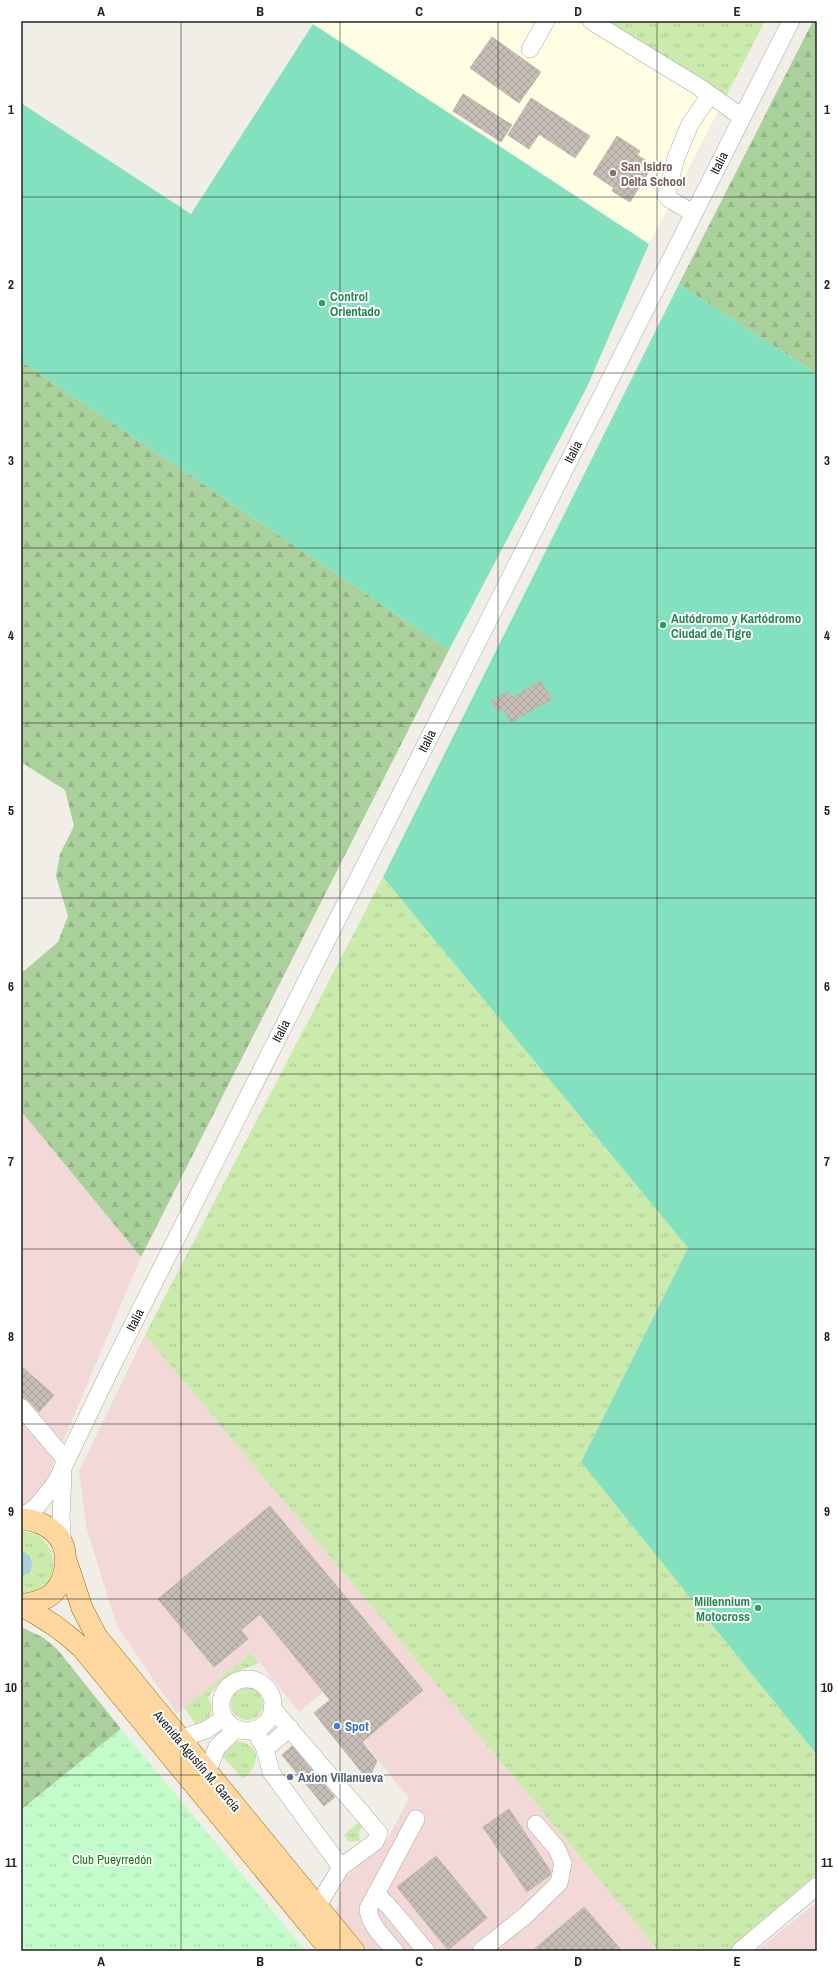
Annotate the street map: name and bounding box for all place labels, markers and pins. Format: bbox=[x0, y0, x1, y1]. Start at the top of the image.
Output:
place label: San Isidro Delta School bbox=[621, 158, 686, 190]
marker: San Isidro Delta School bbox=[608, 168, 618, 178]
place label: Control Orientado bbox=[330, 288, 380, 320]
marker: Control Orientado bbox=[317, 298, 327, 308]
place label: Autódromo y Kartódromo Ciudad de Tigre bbox=[671, 610, 801, 642]
marker: Autódromo y Kartódromo Ciudad de Tigre bbox=[658, 620, 668, 630]
place label: Millennium Motocross bbox=[694, 1593, 750, 1625]
marker: Millennium Motocross bbox=[753, 1603, 763, 1613]
place label: Spot bbox=[345, 1718, 369, 1735]
marker: Spot bbox=[332, 1721, 342, 1731]
place label: Axion Villanueva bbox=[298, 1769, 383, 1786]
marker: Axion Villanueva bbox=[285, 1772, 295, 1782]

